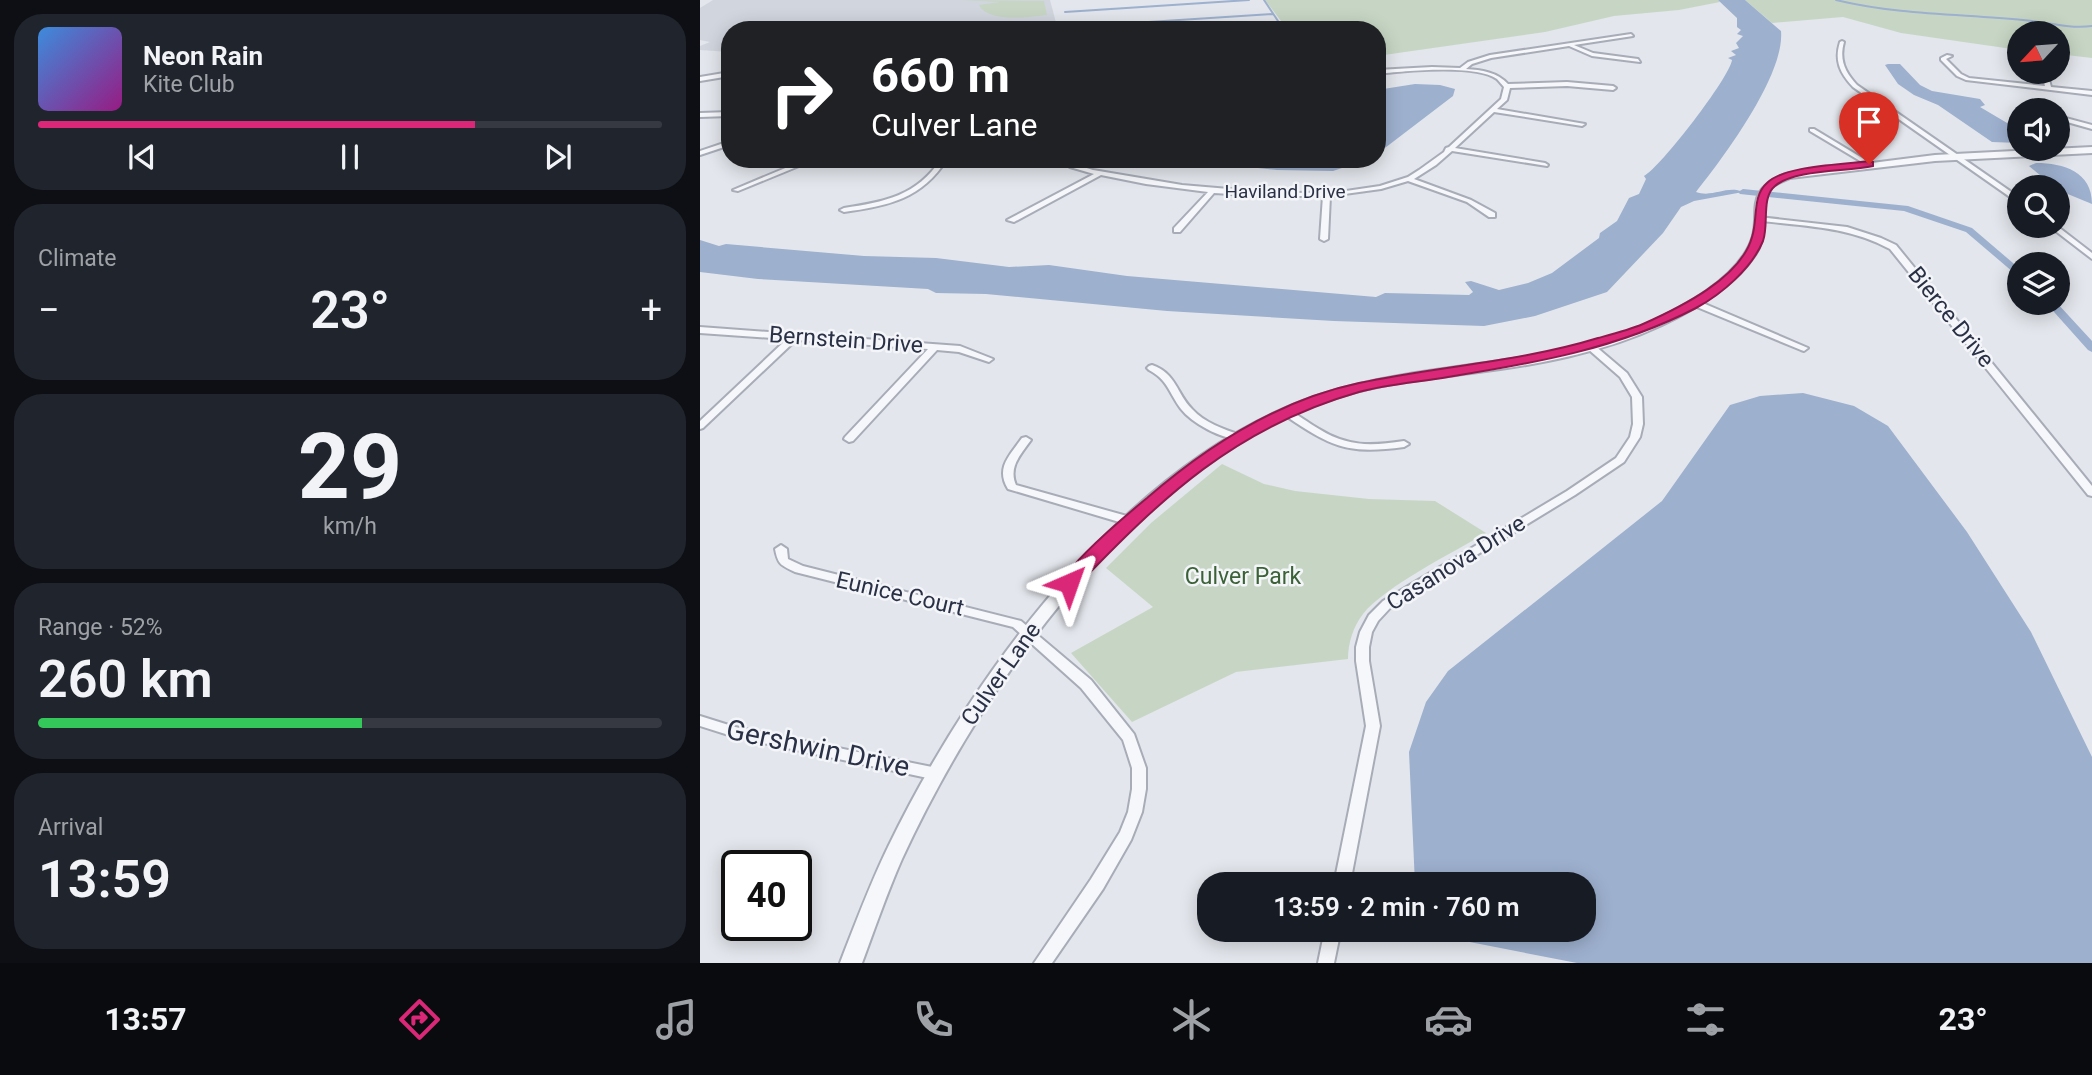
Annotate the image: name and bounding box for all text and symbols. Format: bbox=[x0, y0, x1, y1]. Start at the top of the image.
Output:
north arrow bbox=[2007, 21, 2070, 84]
map controls bbox=[2007, 21, 2070, 315]
text: Neon Rain bbox=[143, 41, 263, 71]
text: 660 m bbox=[871, 47, 1010, 104]
icon: right bbox=[756, 49, 847, 140]
text: Kite Club bbox=[143, 71, 235, 98]
pin bbox=[1839, 92, 1899, 164]
button: sound bbox=[2007, 98, 2070, 161]
icon: arrive bbox=[1850, 103, 1888, 141]
text: Culver Lane bbox=[871, 106, 1038, 144]
icon: previous bbox=[123, 138, 161, 176]
icon: pause bbox=[331, 138, 369, 176]
icon: next bbox=[539, 138, 577, 176]
button: search bbox=[2007, 175, 2070, 238]
street label: Haviland Drive bbox=[1224, 180, 1346, 203]
text: Climate bbox=[38, 245, 117, 272]
button: layers bbox=[2007, 252, 2070, 315]
street label: Bierce Drive bbox=[1902, 261, 2000, 373]
text: 23° bbox=[310, 280, 390, 341]
text: − bbox=[38, 288, 60, 332]
text: + bbox=[640, 288, 662, 332]
street label: Bernstein Drive bbox=[768, 321, 924, 359]
text: 29 bbox=[298, 414, 402, 520]
street label: Casanova Drive bbox=[1382, 510, 1530, 616]
text: km/h bbox=[323, 513, 377, 540]
position arrow bbox=[1032, 546, 1106, 620]
park label: Culver Park bbox=[1185, 563, 1301, 590]
street label: Eunice Court bbox=[833, 566, 967, 622]
text: Range · 52% bbox=[38, 614, 163, 641]
street label: Culver Lane bbox=[956, 617, 1046, 731]
text: 260 km bbox=[38, 649, 213, 710]
street label: Gershwin Drive bbox=[723, 712, 913, 784]
text: Arrival bbox=[38, 814, 103, 841]
text: 13:59 bbox=[38, 849, 171, 910]
speed limit sign: 40 bbox=[721, 850, 812, 941]
text: 13:59 · 2 min · 760 m bbox=[1273, 892, 1520, 922]
icon: directions bbox=[395, 995, 444, 1044]
icon: music bbox=[652, 995, 701, 1044]
icon: phone bbox=[909, 995, 958, 1044]
icon: climate bbox=[1167, 995, 1216, 1044]
icon: car bbox=[1424, 995, 1473, 1044]
icon: filters bbox=[1681, 995, 1730, 1044]
text: 13:57 bbox=[104, 1000, 187, 1038]
text: 23° bbox=[1939, 1000, 1988, 1038]

